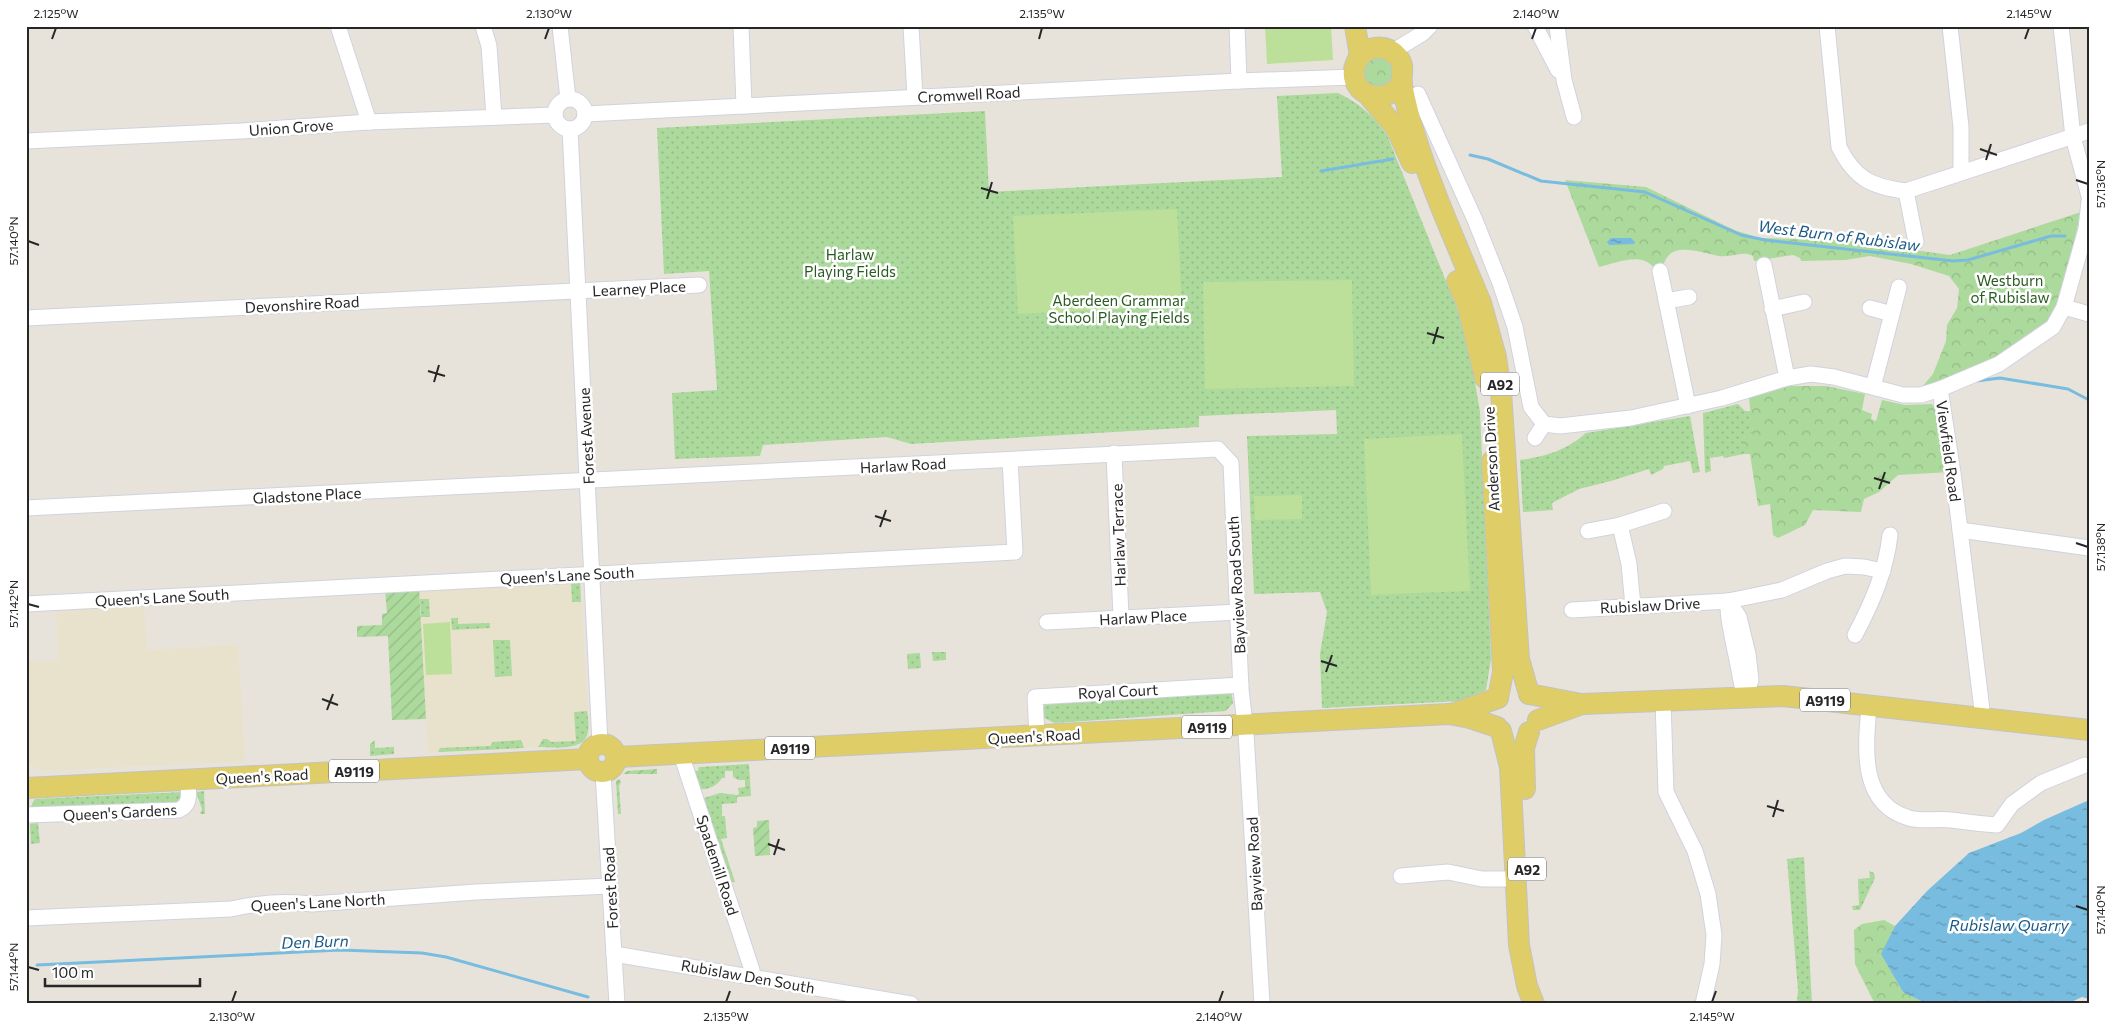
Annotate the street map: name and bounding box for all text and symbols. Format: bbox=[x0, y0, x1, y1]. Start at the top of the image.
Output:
text: 2.125°W bbox=[33, 6, 79, 20]
text: 2.130°W bbox=[526, 6, 572, 20]
text: 2.135°W bbox=[1019, 6, 1065, 20]
text: 2.140°W bbox=[1513, 6, 1559, 20]
text: 2.145°W bbox=[2006, 6, 2052, 20]
street label: Cromwell Road bbox=[917, 82, 1021, 106]
street label: Union Grove bbox=[248, 115, 334, 139]
text: 57.136°N bbox=[2093, 160, 2107, 208]
text: 57.140°N bbox=[6, 216, 20, 266]
water label: West Burn of Rubislaw bbox=[1757, 216, 1922, 254]
park label: Harlaw Playing Fields bbox=[804, 245, 896, 280]
park label: Westburn of Rubislaw bbox=[1970, 271, 2050, 306]
street label: Learney Place bbox=[592, 277, 686, 299]
park label: Aberdeen Grammar School Playing Fields bbox=[1048, 291, 1190, 326]
street label: Devonshire Road bbox=[244, 292, 360, 316]
road number: A92 bbox=[1481, 372, 1519, 396]
street label: Forest Avenue bbox=[574, 387, 598, 485]
street label: Viewfield Road bbox=[1933, 399, 1965, 503]
street label: Anderson Drive bbox=[1479, 406, 1503, 512]
street label: Harlaw Road bbox=[859, 454, 947, 476]
street label: Gladstone Place bbox=[252, 483, 362, 507]
street label: Harlaw Terrace bbox=[1107, 483, 1129, 587]
street label: Bayview Road South bbox=[1223, 516, 1249, 654]
text: 57.138°N bbox=[2093, 523, 2107, 571]
street label: Queen's Lane South bbox=[499, 562, 635, 588]
text: 57.142°N bbox=[6, 580, 20, 628]
street label: Queen's Lane South bbox=[94, 584, 230, 610]
street label: Rubislaw Drive bbox=[1599, 593, 1701, 617]
street label: Harlaw Place bbox=[1099, 606, 1187, 628]
street label: Royal Court bbox=[1078, 680, 1158, 702]
road number: A9119 bbox=[1800, 688, 1850, 712]
road number: A9119 bbox=[1182, 716, 1232, 739]
street label: Queen's Road bbox=[987, 725, 1081, 747]
road number: A9119 bbox=[765, 736, 815, 760]
road number: A9119 bbox=[329, 759, 379, 782]
street label: Queen's Road bbox=[215, 765, 309, 787]
street label: Queen's Gardens bbox=[62, 800, 178, 824]
street label: Spademill Road bbox=[693, 812, 743, 918]
street label: Bayview Road bbox=[1243, 816, 1265, 912]
street label: Forest Road bbox=[599, 847, 621, 929]
road number: A92 bbox=[1508, 858, 1546, 881]
text: 57.140°N bbox=[2093, 885, 2107, 935]
street label: Queen's Lane North bbox=[250, 889, 386, 915]
water label: Rubislaw Quarry bbox=[1949, 915, 2070, 934]
water label: Den Burn bbox=[281, 930, 349, 952]
text: 57.144°N bbox=[6, 943, 20, 991]
scale bar bbox=[45, 955, 200, 987]
street label: Rubislaw Den South bbox=[680, 955, 816, 997]
text: 100 m bbox=[52, 963, 94, 981]
text: 2.130°W bbox=[209, 1009, 255, 1023]
text: 2.135°W bbox=[703, 1009, 749, 1023]
text: 2.140°W bbox=[1196, 1009, 1242, 1023]
text: 2.145°W bbox=[1689, 1009, 1735, 1023]

